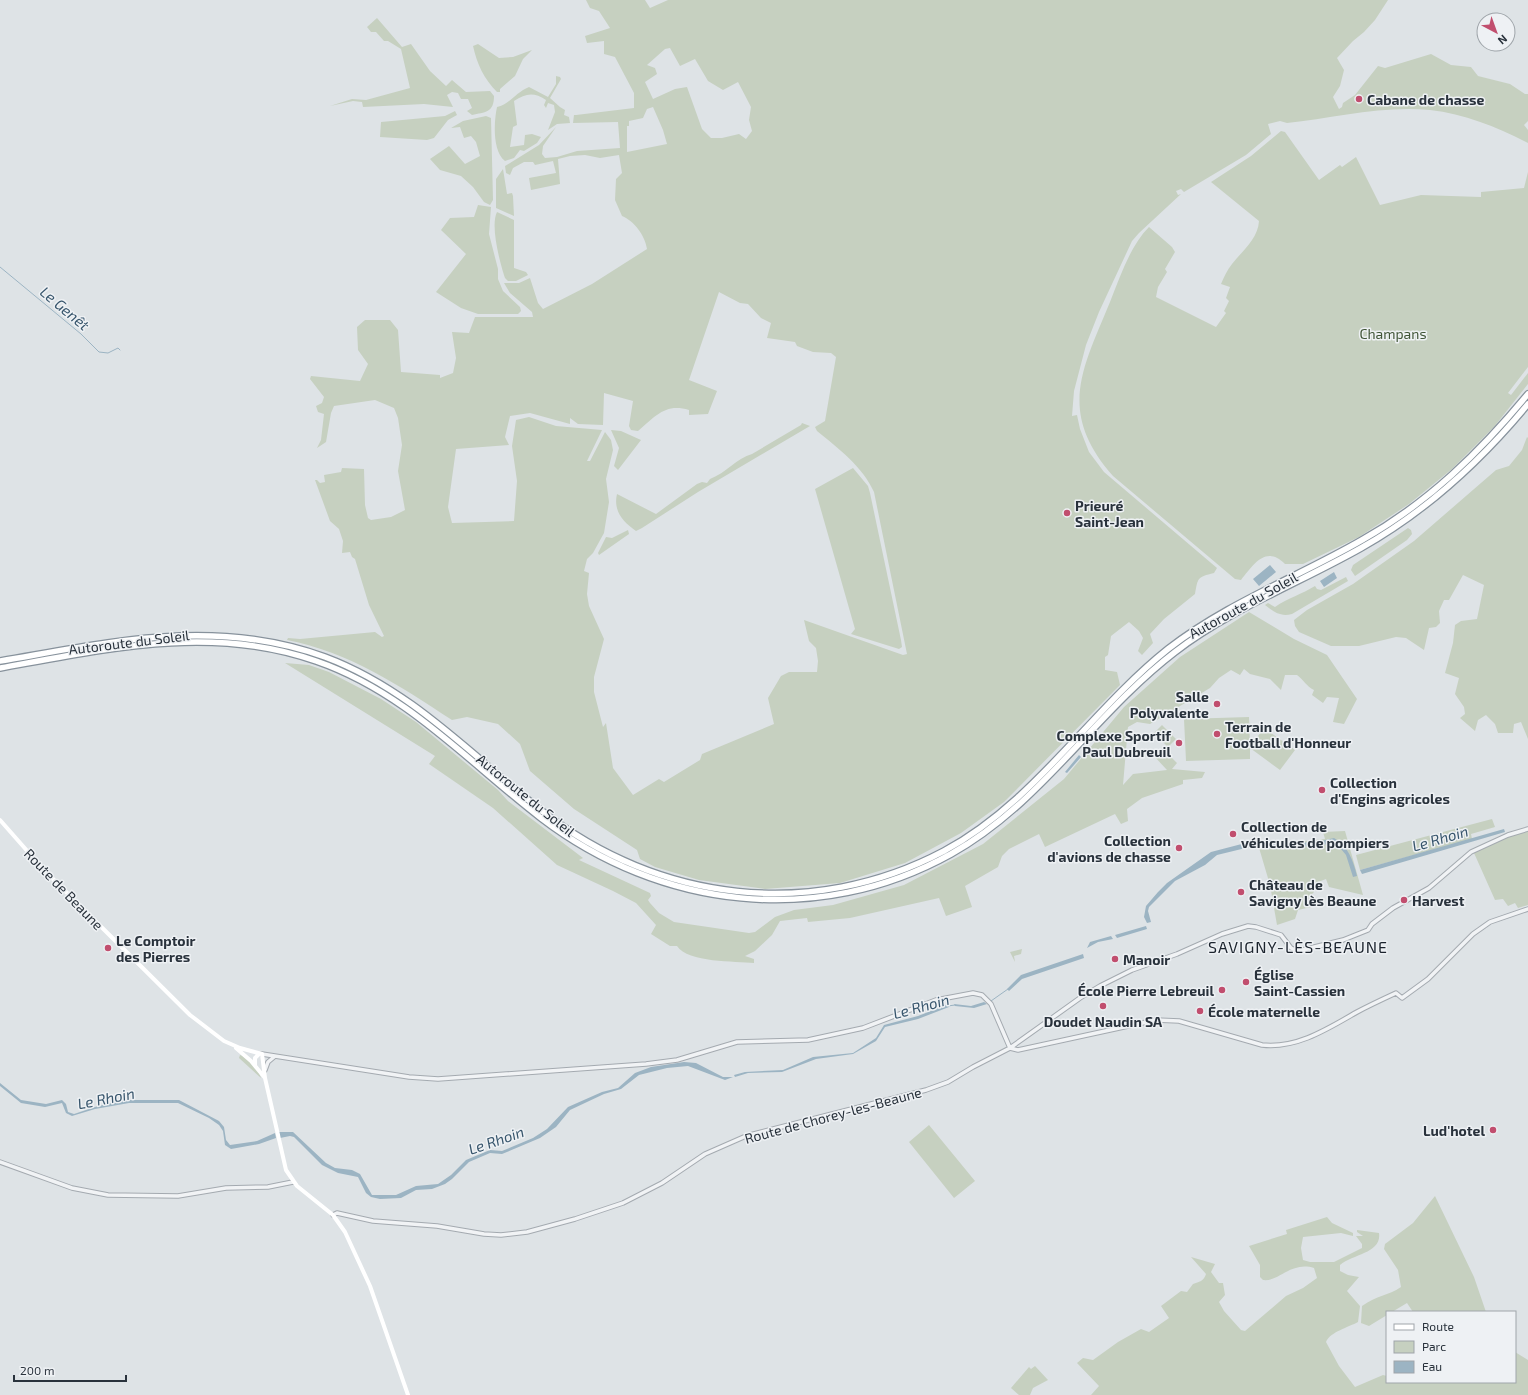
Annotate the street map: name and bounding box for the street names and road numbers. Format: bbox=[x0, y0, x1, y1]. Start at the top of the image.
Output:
street label: Autoroute du Soleil bbox=[1186, 568, 1301, 642]
street label: Autoroute du Soleil bbox=[68, 626, 191, 658]
street label: Autoroute du Soleil bbox=[473, 750, 579, 840]
street label: Route de Beaune bbox=[21, 845, 107, 933]
street label: Route de Chorey-les-Beaune bbox=[743, 1083, 923, 1147]

